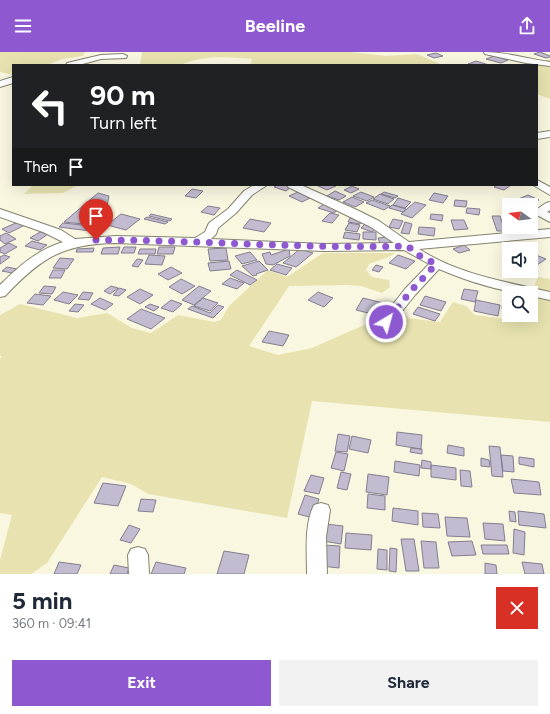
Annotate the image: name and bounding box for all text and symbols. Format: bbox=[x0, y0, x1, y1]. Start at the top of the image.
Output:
icon: menu bbox=[12, 15, 34, 37]
text: Beeline bbox=[245, 15, 305, 37]
icon: share bbox=[516, 15, 538, 37]
text: 90 m bbox=[90, 78, 155, 112]
icon: left bbox=[24, 80, 76, 132]
text: Turn left bbox=[90, 112, 157, 134]
icon: arrive bbox=[65, 156, 87, 178]
text: Then bbox=[24, 158, 57, 176]
north arrow bbox=[502, 198, 538, 234]
map controls bbox=[502, 198, 538, 322]
pin bbox=[79, 199, 113, 240]
icon: arrive bbox=[85, 205, 107, 227]
button: sound bbox=[502, 242, 538, 278]
button: search bbox=[502, 286, 538, 322]
position arrow bbox=[365, 301, 407, 343]
text: 5 min bbox=[12, 586, 73, 615]
button: close bbox=[496, 587, 538, 629]
text: 360 m · 09:41 bbox=[12, 616, 91, 631]
button: Exit bbox=[12, 660, 271, 706]
button: Share bbox=[279, 660, 538, 706]

